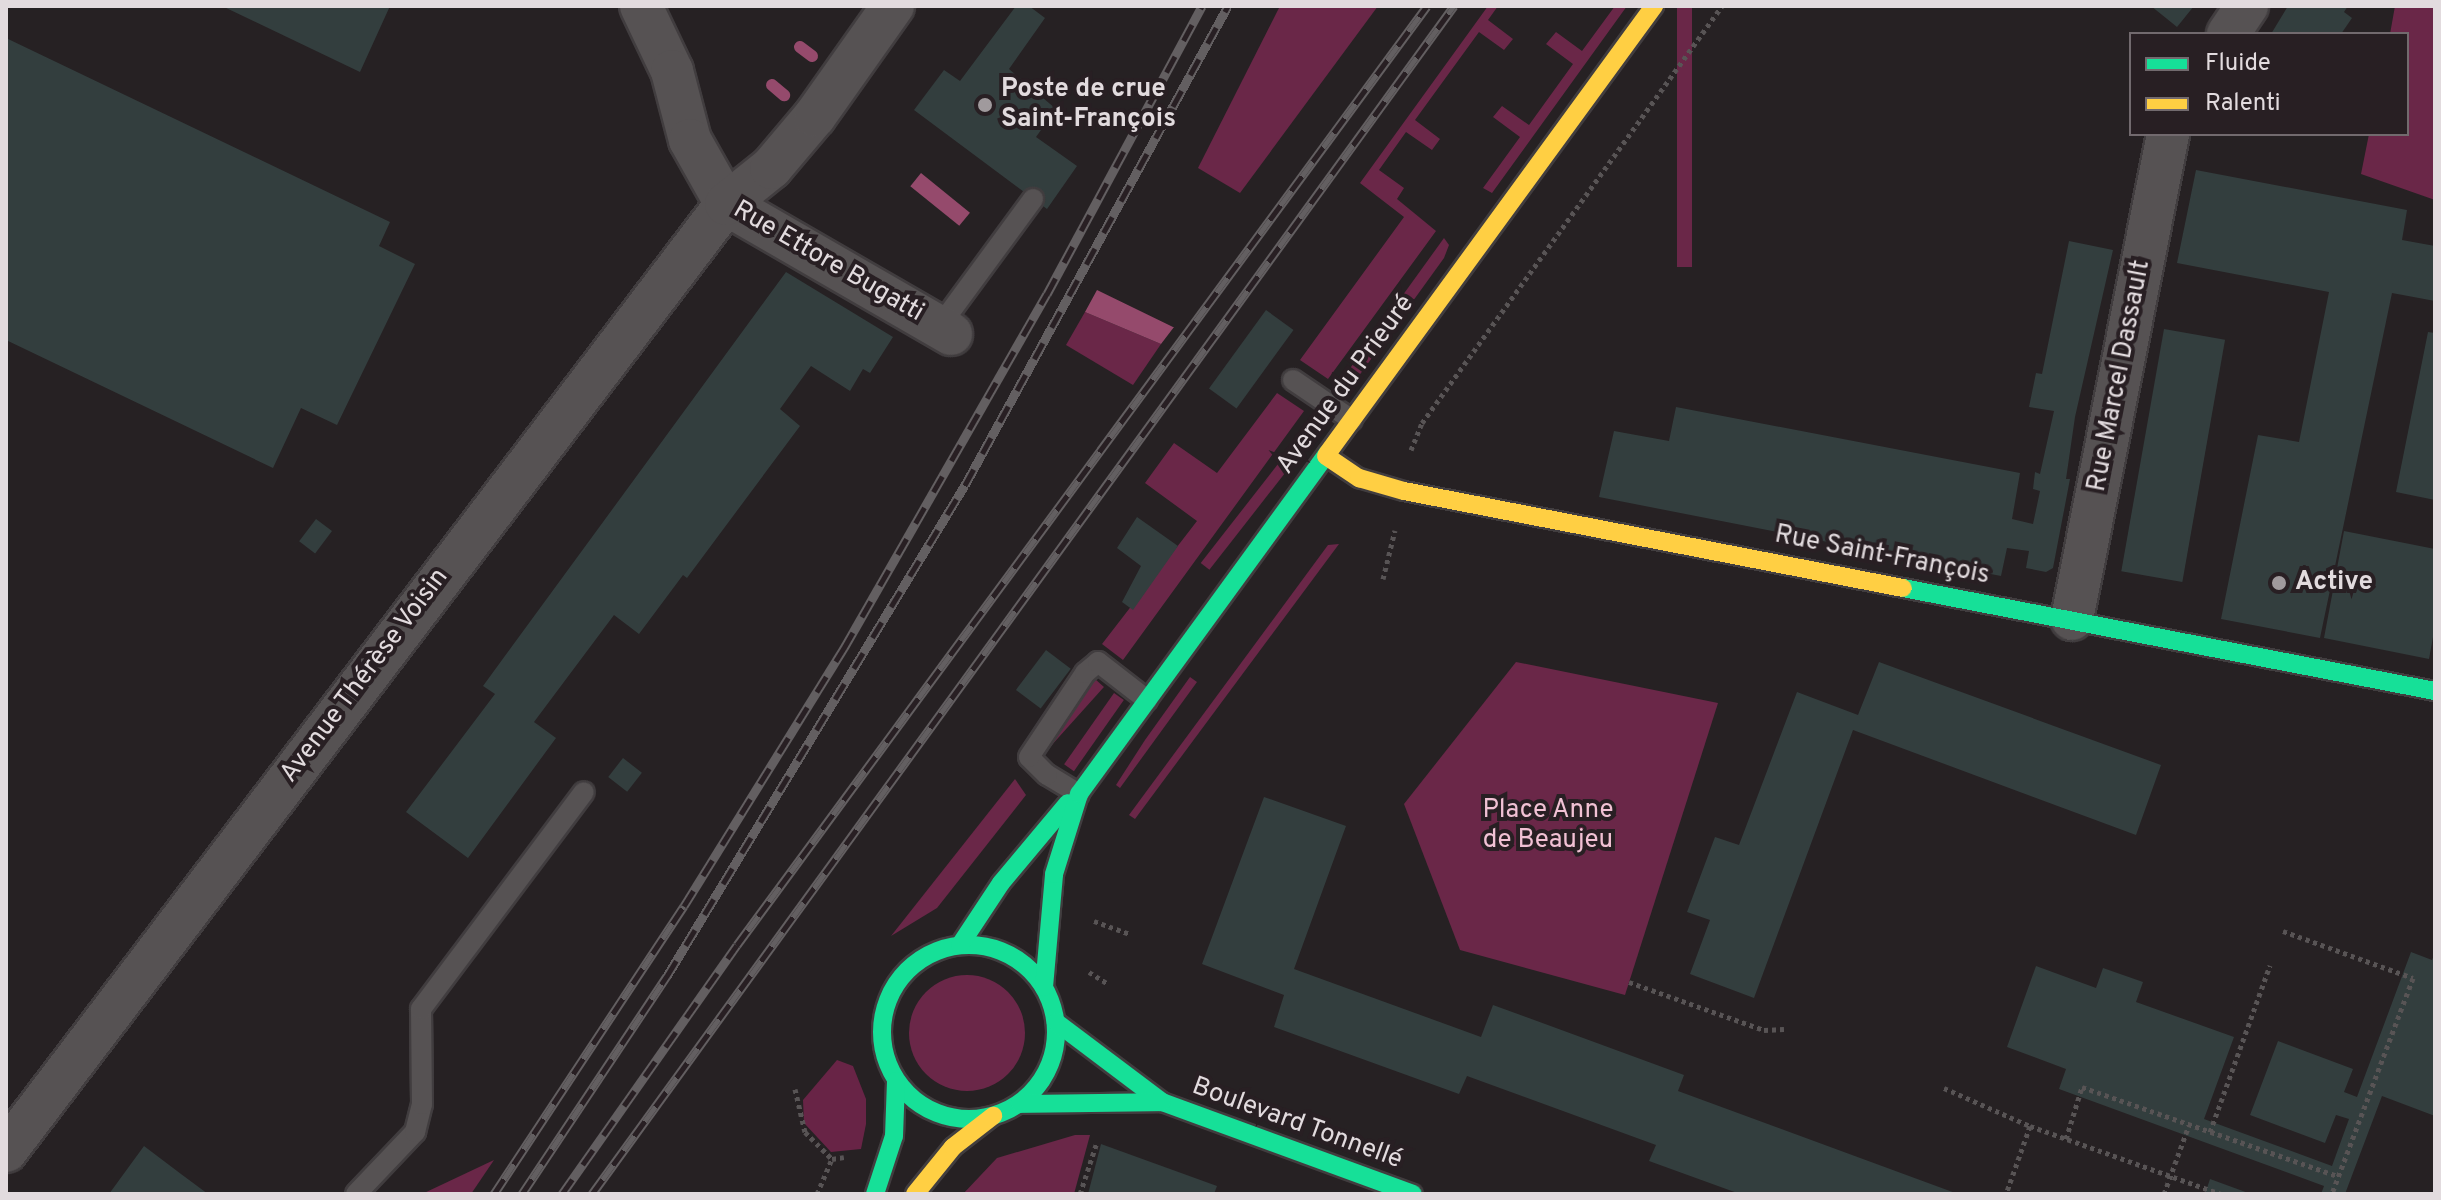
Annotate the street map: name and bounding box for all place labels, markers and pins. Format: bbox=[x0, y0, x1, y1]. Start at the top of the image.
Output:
place label: Poste de crue Saint-François bbox=[1001, 74, 1176, 136]
marker: Poste de crue Saint-François bbox=[976, 96, 994, 114]
place label: Active bbox=[2295, 567, 2373, 599]
marker: Active bbox=[2270, 574, 2288, 592]

